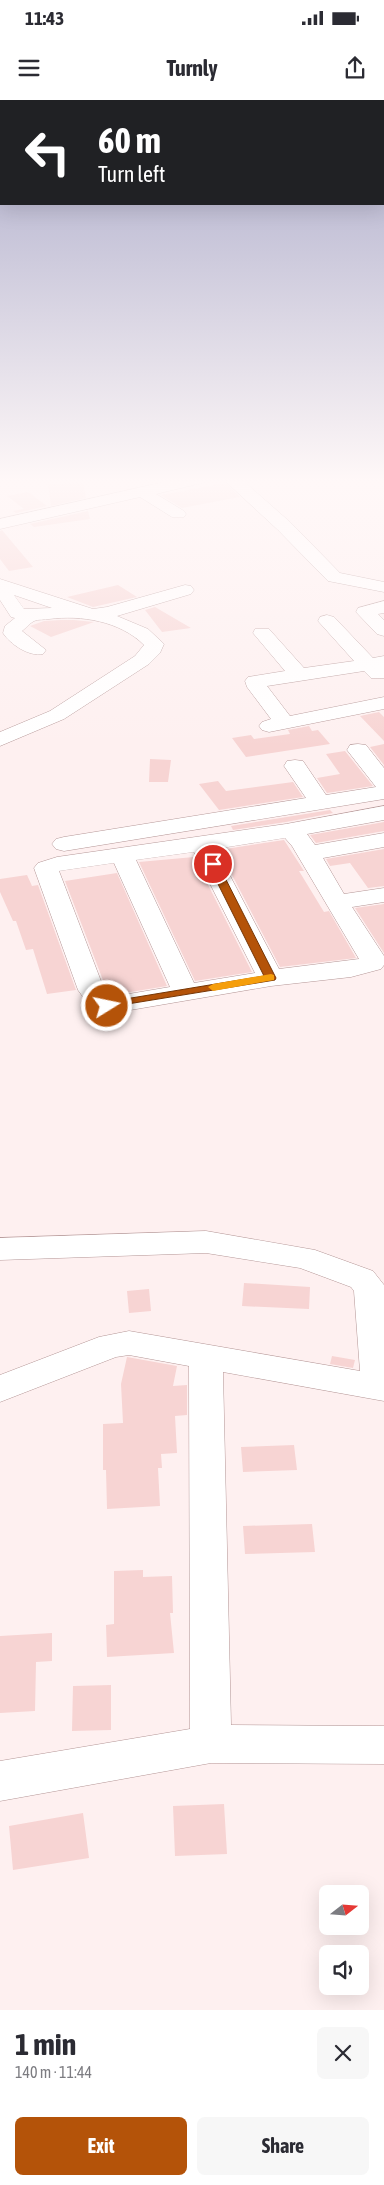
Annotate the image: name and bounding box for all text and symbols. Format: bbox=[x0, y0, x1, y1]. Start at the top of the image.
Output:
text: 11:43 bbox=[25, 7, 64, 29]
icon: menu bbox=[15, 54, 43, 82]
icon: share bbox=[341, 54, 369, 82]
text: Turnly bbox=[166, 55, 218, 81]
icon: left bbox=[15, 120, 80, 185]
text: 60 m bbox=[98, 120, 161, 160]
text: Turn left bbox=[98, 161, 165, 187]
pin bbox=[192, 843, 234, 885]
icon: arrive bbox=[199, 850, 227, 878]
position arrow bbox=[80, 979, 132, 1031]
north arrow bbox=[319, 1885, 369, 1935]
map controls bbox=[319, 1885, 369, 1995]
button: sound bbox=[319, 1945, 369, 1995]
text: 1 min bbox=[15, 2027, 76, 2061]
button: close bbox=[317, 2027, 369, 2079]
text: 140 m · 11:44 bbox=[15, 2063, 92, 2081]
button: Exit bbox=[15, 2117, 187, 2175]
button: Share bbox=[197, 2117, 369, 2175]

